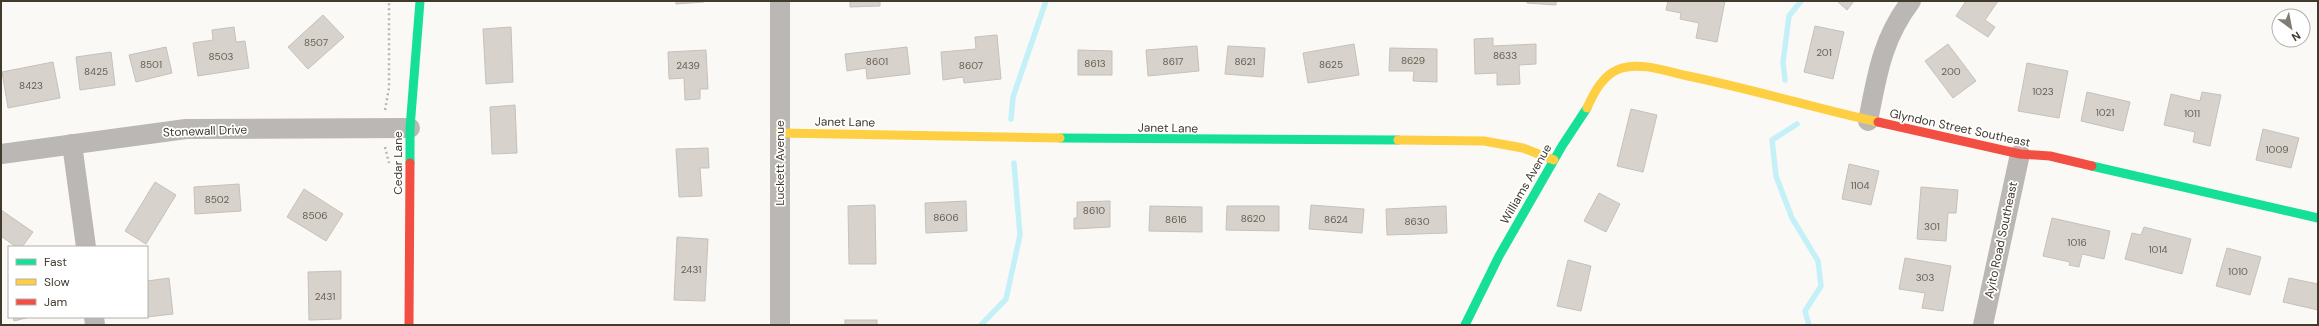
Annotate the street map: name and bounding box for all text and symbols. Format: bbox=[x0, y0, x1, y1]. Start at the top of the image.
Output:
north arrow bbox=[2271, 8, 2311, 48]
text: N bbox=[2289, 28, 2303, 45]
house number: 8507 bbox=[304, 36, 328, 49]
house number: 201 bbox=[1816, 46, 1832, 59]
house number: 8633 bbox=[1493, 49, 1517, 62]
house number: 8503 bbox=[209, 50, 234, 63]
house number: 8629 bbox=[1401, 54, 1425, 67]
house number: 8601 bbox=[866, 55, 888, 68]
house number: 8617 bbox=[1163, 55, 1183, 68]
house number: 8621 bbox=[1235, 55, 1255, 68]
house number: 8613 bbox=[1084, 57, 1106, 70]
house number: 8501 bbox=[140, 58, 162, 71]
house number: 8625 bbox=[1319, 58, 1343, 71]
house number: 2439 bbox=[676, 59, 700, 72]
house number: 8607 bbox=[959, 59, 983, 72]
house number: 8425 bbox=[84, 65, 108, 78]
house number: 200 bbox=[1941, 65, 1961, 78]
house number: 8423 bbox=[19, 79, 43, 92]
house number: 1023 bbox=[2032, 85, 2054, 98]
street label: Glyndon Street Southeast bbox=[1888, 105, 2032, 151]
house number: 1021 bbox=[2096, 106, 2114, 119]
house number: 1011 bbox=[2184, 107, 2200, 120]
street label: Janet Lane bbox=[815, 113, 876, 131]
street label: Janet Lane bbox=[1138, 119, 1199, 137]
street label: Luckett Avenue bbox=[772, 120, 788, 206]
street label: Stonewall Drive bbox=[162, 122, 248, 140]
street label: Cedar Lane bbox=[390, 131, 406, 195]
street label: Williams Avenue bbox=[1497, 141, 1556, 227]
house number: 1009 bbox=[2265, 143, 2289, 156]
house number: 1104 bbox=[1850, 179, 1870, 192]
street label: Ayito Road Southeast bbox=[1981, 180, 2021, 300]
house number: 8502 bbox=[205, 193, 230, 206]
house number: 8610 bbox=[1083, 204, 1105, 217]
house number: 8506 bbox=[302, 209, 328, 222]
house number: 8606 bbox=[933, 211, 959, 224]
house number: 8620 bbox=[1241, 212, 1265, 225]
house number: 8616 bbox=[1165, 213, 1187, 226]
house number: 8624 bbox=[1324, 213, 1348, 226]
house number: 8630 bbox=[1404, 215, 1430, 228]
house number: 301 bbox=[1924, 220, 1940, 233]
house number: 1016 bbox=[2067, 236, 2087, 249]
house number: 1014 bbox=[2148, 243, 2168, 256]
legend bbox=[8, 246, 148, 318]
text: Fast bbox=[44, 254, 67, 270]
house number: 2431 bbox=[681, 263, 701, 276]
house number: 1010 bbox=[2228, 265, 2248, 278]
house number: 303 bbox=[1916, 271, 1934, 284]
text: Slow bbox=[44, 274, 70, 290]
house number: 2431 bbox=[315, 290, 335, 303]
text: Jam bbox=[44, 294, 67, 310]

